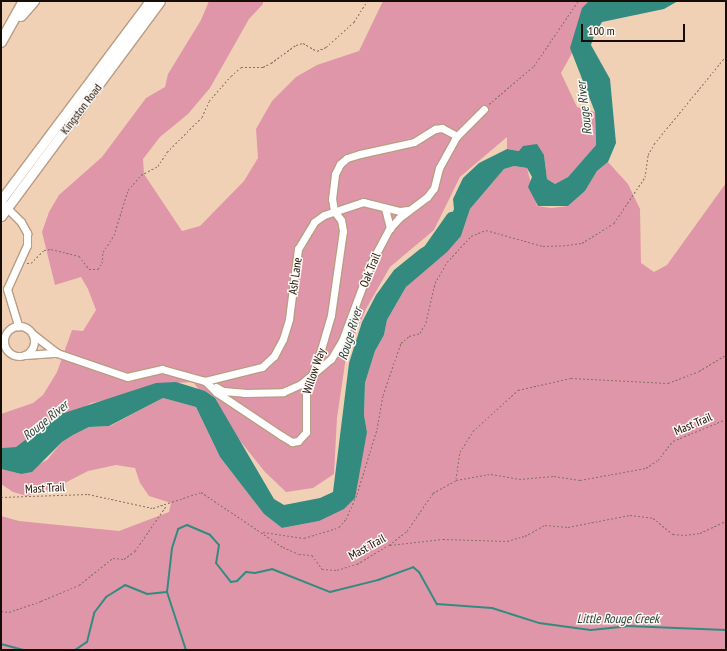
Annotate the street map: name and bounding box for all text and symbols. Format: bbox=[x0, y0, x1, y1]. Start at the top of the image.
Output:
scale bar bbox=[583, 16, 687, 42]
text: 100 m bbox=[588, 23, 615, 38]
water label: Rouge River bbox=[574, 80, 596, 136]
street label: Kingston Road bbox=[57, 81, 105, 137]
street label: Oak Trail bbox=[357, 250, 383, 290]
street label: Ash Lane bbox=[285, 256, 305, 296]
water label: Rouge River bbox=[336, 306, 366, 362]
street label: Willow Way bbox=[299, 346, 329, 396]
water label: Rouge River bbox=[20, 398, 72, 444]
street label: Mast Trail bbox=[672, 410, 714, 438]
street label: Mast Trail bbox=[25, 480, 65, 496]
street label: Mast Trail bbox=[346, 531, 388, 563]
water label: Little Rouge Creek bbox=[577, 611, 659, 627]

